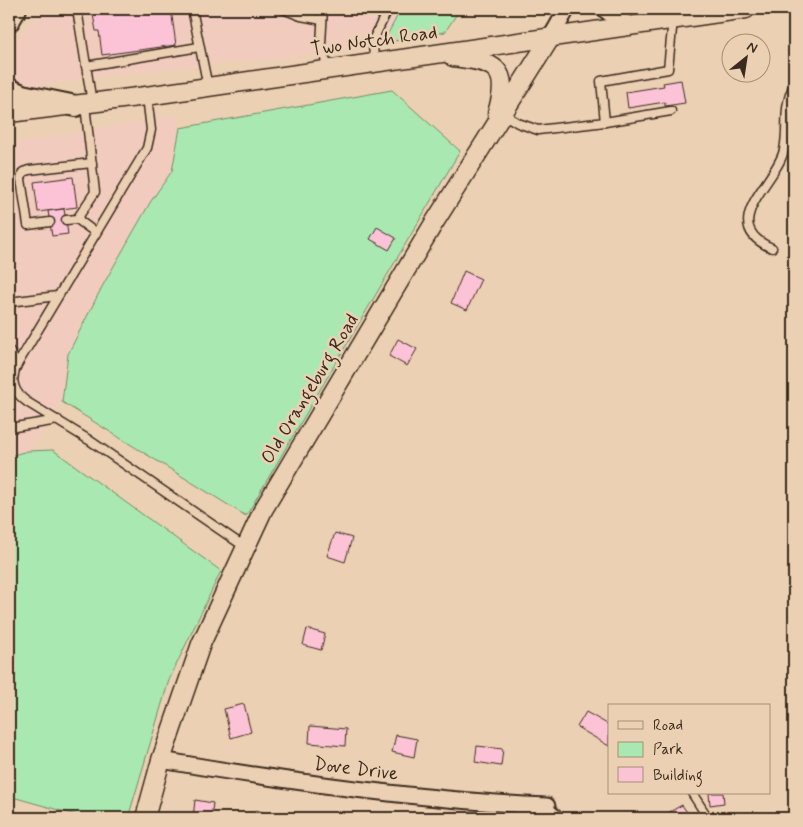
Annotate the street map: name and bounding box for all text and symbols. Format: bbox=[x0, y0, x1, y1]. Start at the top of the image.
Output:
street label: Two Notch Road bbox=[309, 20, 439, 62]
north arrow bbox=[720, 32, 770, 82]
text: N bbox=[743, 37, 761, 58]
street label: Old Orangeburg Road bbox=[255, 309, 367, 470]
legend bbox=[608, 704, 770, 794]
text: Road bbox=[653, 716, 683, 736]
text: Park bbox=[653, 740, 683, 760]
street label: Dove Drive bbox=[312, 751, 400, 787]
text: Building bbox=[653, 766, 703, 787]

